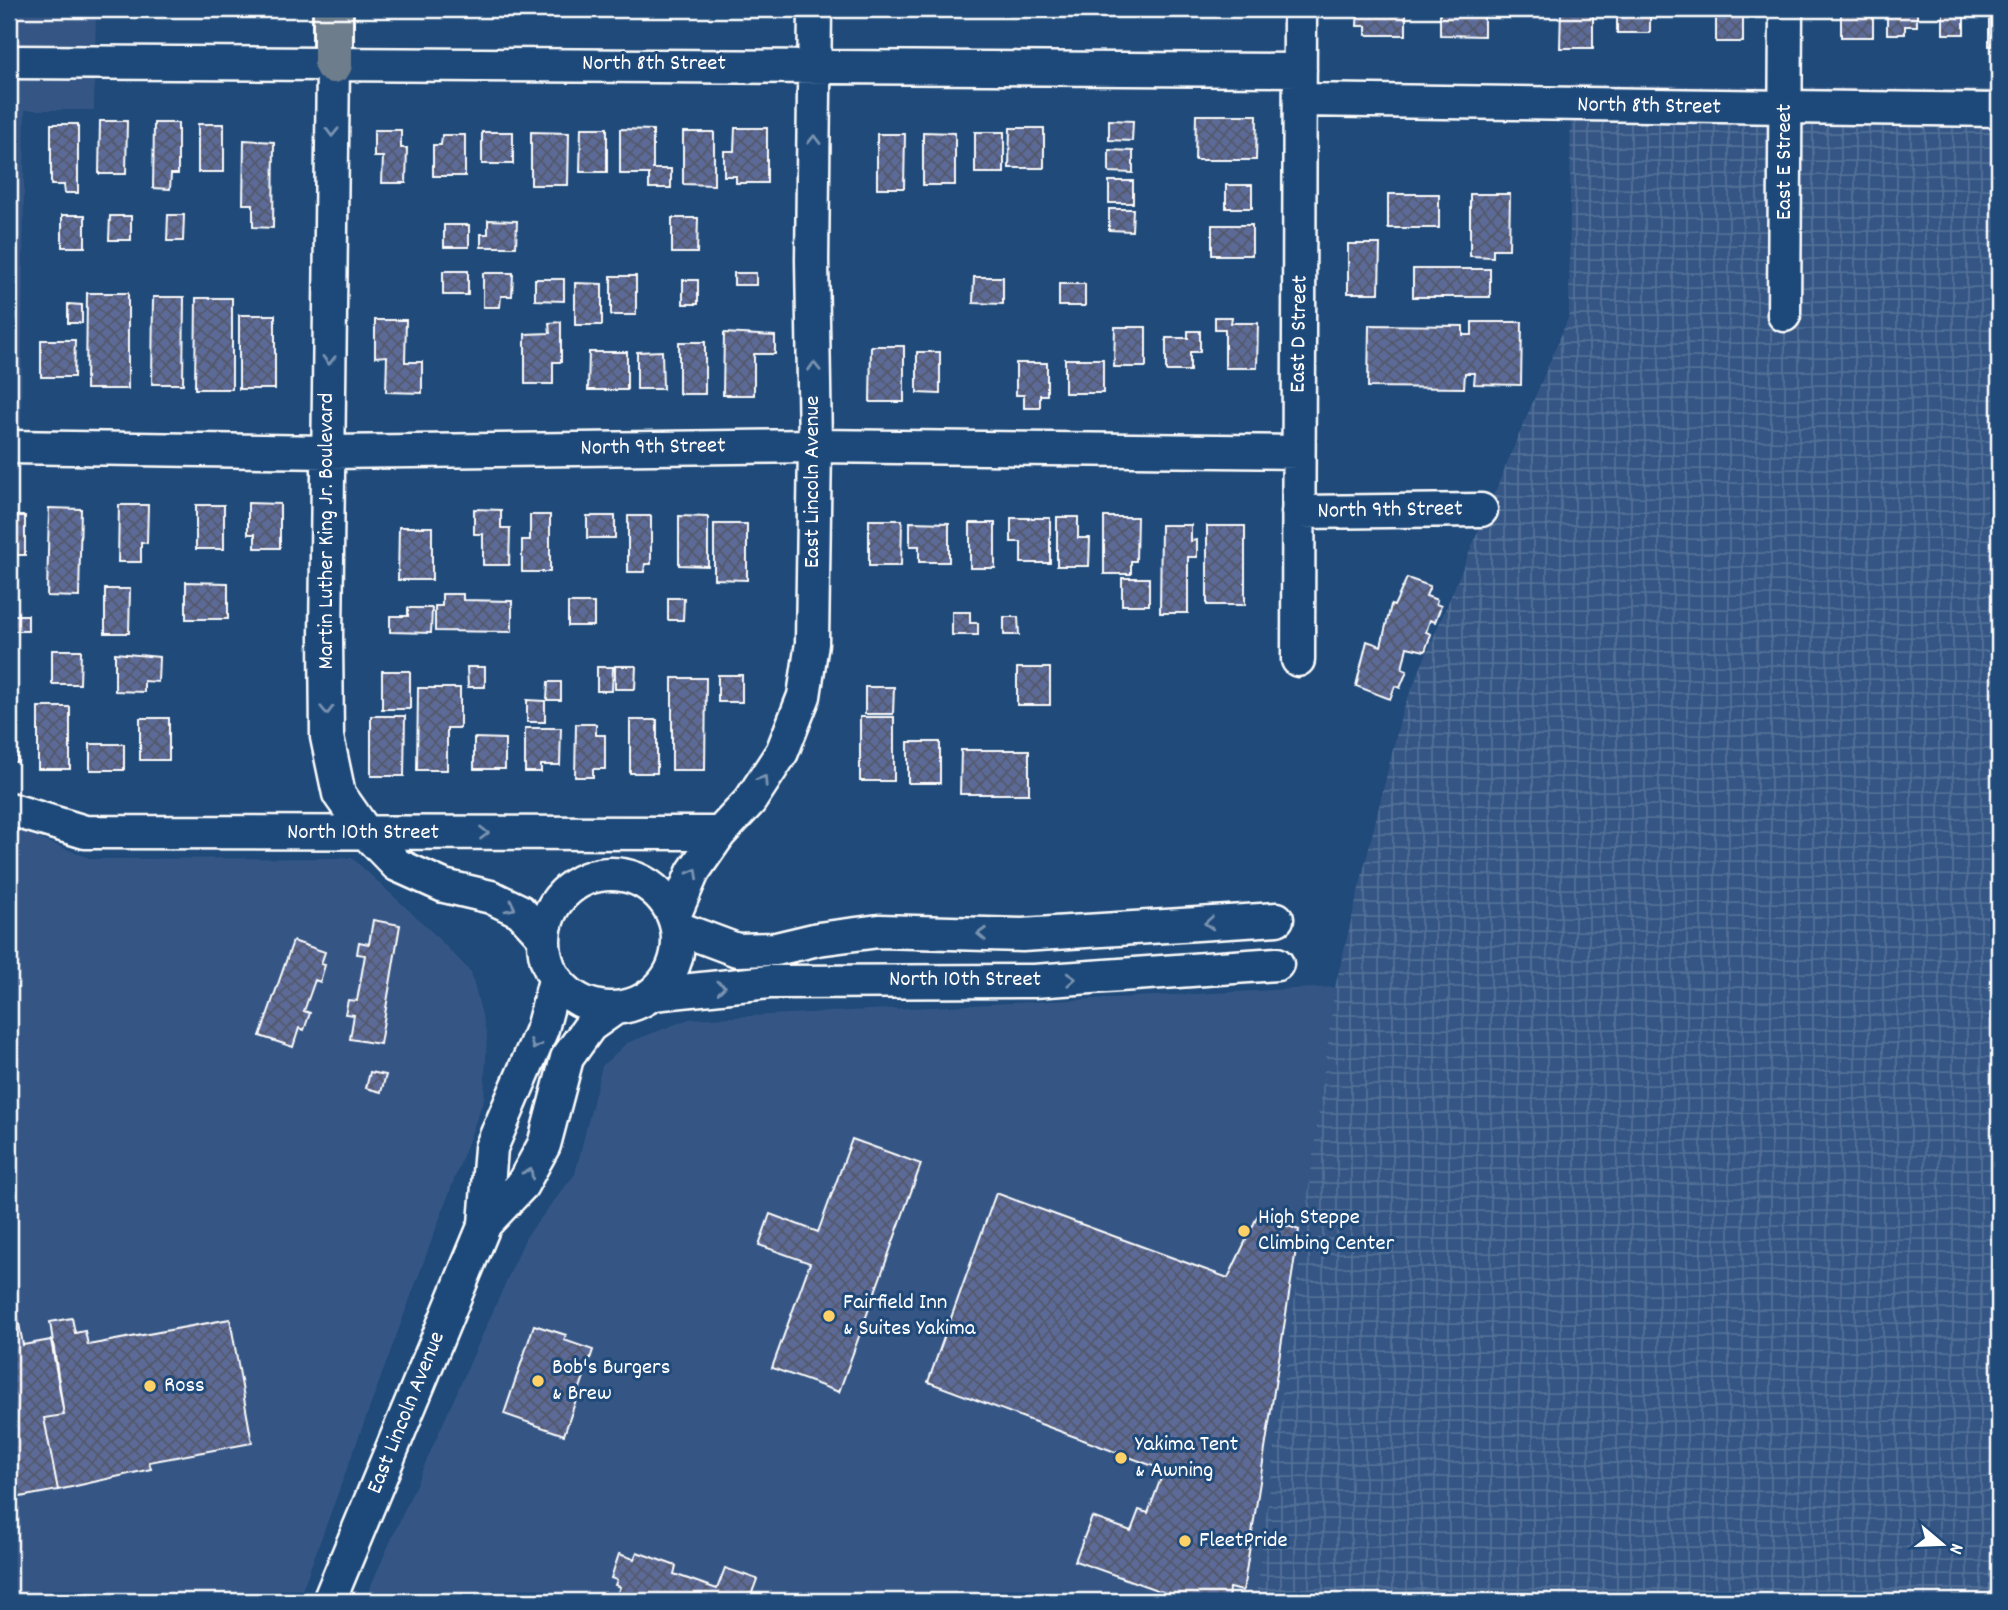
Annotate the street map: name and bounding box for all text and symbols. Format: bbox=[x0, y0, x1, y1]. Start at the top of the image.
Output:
street label: North 8th Street bbox=[582, 48, 726, 81]
street label: North 8th Street bbox=[1577, 89, 1721, 125]
street label: East E Street bbox=[1769, 104, 1802, 220]
one-way arrow bbox=[324, 127, 340, 138]
one-way arrow bbox=[806, 134, 821, 145]
street label: East D Street bbox=[1282, 275, 1318, 393]
one-way arrow bbox=[321, 355, 337, 365]
one-way arrow bbox=[806, 362, 821, 373]
street label: Martin Luther King Jr. Boulevard bbox=[311, 393, 344, 669]
street label: East Lincoln Avenue bbox=[797, 396, 830, 568]
street label: North 9th Street bbox=[580, 430, 726, 466]
street label: North 9th Street bbox=[1317, 493, 1463, 529]
one-way arrow bbox=[319, 704, 334, 715]
one-way arrow bbox=[755, 775, 768, 788]
street label: North 10th Street bbox=[287, 817, 439, 850]
one-way arrow bbox=[479, 825, 490, 841]
one-way arrow bbox=[686, 868, 699, 880]
one-way arrow bbox=[504, 899, 517, 912]
one-way arrow bbox=[1203, 915, 1214, 930]
one-way arrow bbox=[976, 926, 987, 942]
street label: North 10th Street bbox=[889, 964, 1041, 997]
one-way arrow bbox=[1065, 971, 1076, 986]
one-way arrow bbox=[716, 980, 727, 995]
one-way arrow bbox=[529, 1038, 543, 1050]
one-way arrow bbox=[521, 1168, 534, 1180]
place label: High Steppe Climbing Center bbox=[1258, 1202, 1395, 1261]
marker: High Steppe Climbing Center bbox=[1236, 1223, 1252, 1239]
place label: Fairfield Inn & Suites Yakima bbox=[843, 1287, 977, 1346]
marker: Fairfield Inn & Suites Yakima bbox=[821, 1308, 837, 1324]
street label: East Lincoln Avenue bbox=[359, 1327, 455, 1499]
place label: Bob's Burgers & Brew bbox=[552, 1352, 670, 1411]
place label: Ross bbox=[164, 1370, 205, 1403]
marker: Bob's Burgers & Brew bbox=[530, 1373, 546, 1389]
marker: Ross bbox=[142, 1378, 158, 1394]
place label: Yakima Tent & Awning bbox=[1135, 1429, 1238, 1488]
marker: Yakima Tent & Awning bbox=[1113, 1450, 1129, 1466]
north arrow bbox=[1906, 1508, 1976, 1578]
place label: FleetPride bbox=[1199, 1525, 1288, 1558]
marker: FleetPride bbox=[1177, 1533, 1193, 1549]
text: N bbox=[1940, 1540, 1969, 1557]

